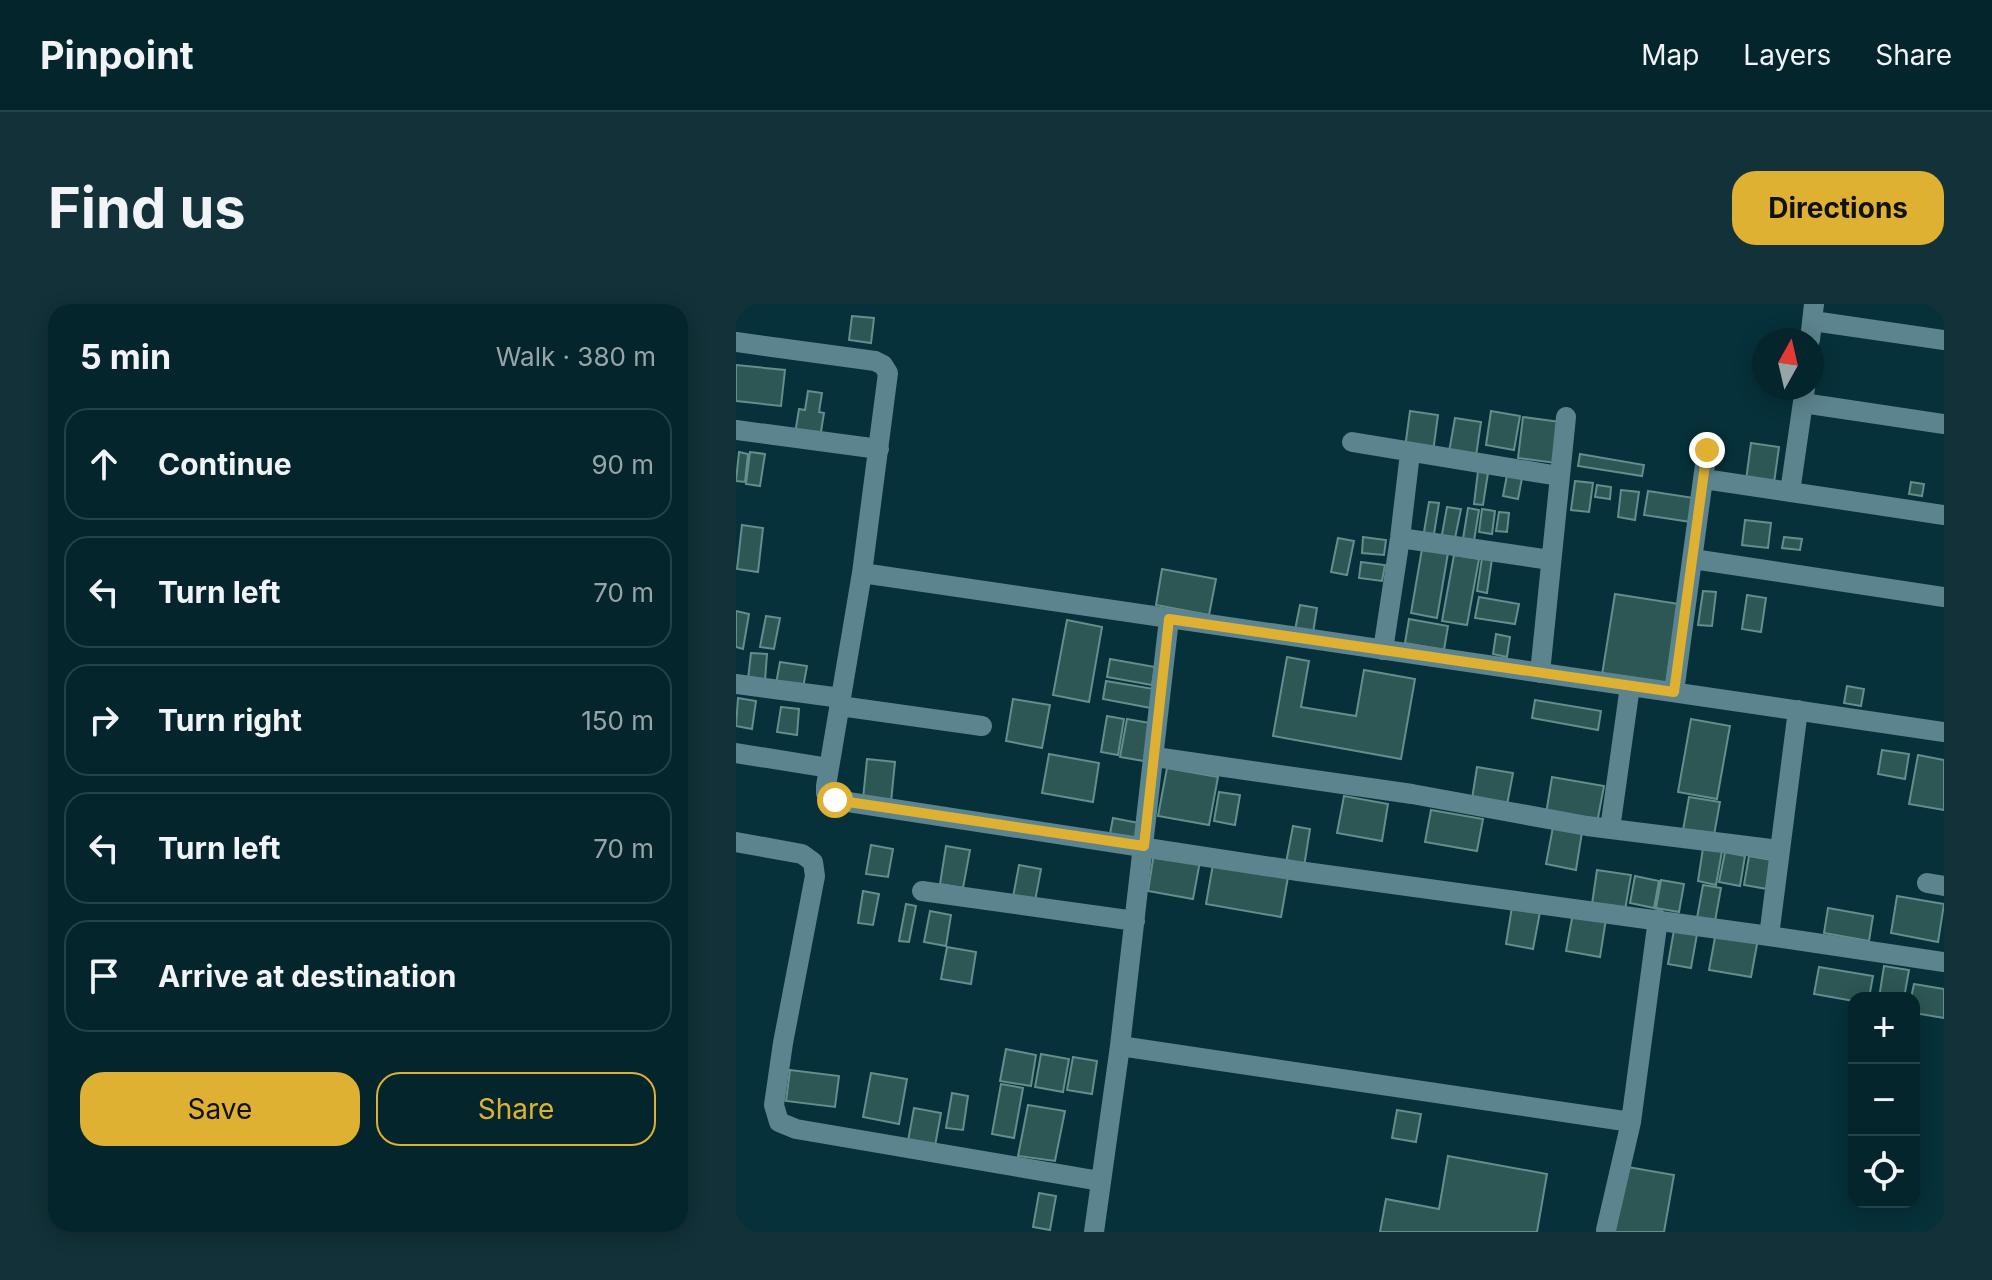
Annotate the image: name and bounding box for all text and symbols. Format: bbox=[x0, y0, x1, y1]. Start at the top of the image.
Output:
text: Pinpoint bbox=[40, 32, 194, 78]
text: Map bbox=[1641, 38, 1699, 72]
text: Layers bbox=[1743, 38, 1831, 72]
text: Share bbox=[1875, 38, 1952, 72]
button: Directions bbox=[1732, 171, 1944, 245]
text: Find us bbox=[48, 174, 246, 242]
north arrow bbox=[1752, 328, 1824, 400]
text: 5 min bbox=[80, 336, 171, 377]
text: Walk · 380 m bbox=[496, 341, 656, 372]
route end bbox=[1689, 432, 1725, 468]
icon: ahead bbox=[82, 442, 126, 486]
text: Continue bbox=[158, 446, 292, 482]
text: 90 m bbox=[591, 449, 654, 480]
icon: left bbox=[82, 570, 126, 614]
text: Turn left bbox=[158, 574, 280, 610]
text: 70 m bbox=[593, 577, 654, 608]
icon: right bbox=[82, 698, 126, 742]
text: Turn right bbox=[158, 702, 302, 738]
text: 150 m bbox=[581, 705, 654, 736]
route start bbox=[817, 782, 853, 818]
icon: left bbox=[82, 826, 126, 870]
text: Turn left bbox=[158, 830, 280, 866]
text: 70 m bbox=[593, 833, 654, 864]
icon: arrive bbox=[82, 954, 126, 998]
text: Arrive at destination bbox=[158, 958, 456, 994]
map controls bbox=[1848, 992, 1920, 1208]
button: + bbox=[1848, 992, 1920, 1064]
button: − bbox=[1848, 1064, 1920, 1136]
button: Save bbox=[80, 1072, 360, 1146]
button: Share bbox=[376, 1072, 656, 1146]
button: locate bbox=[1848, 1136, 1920, 1208]

